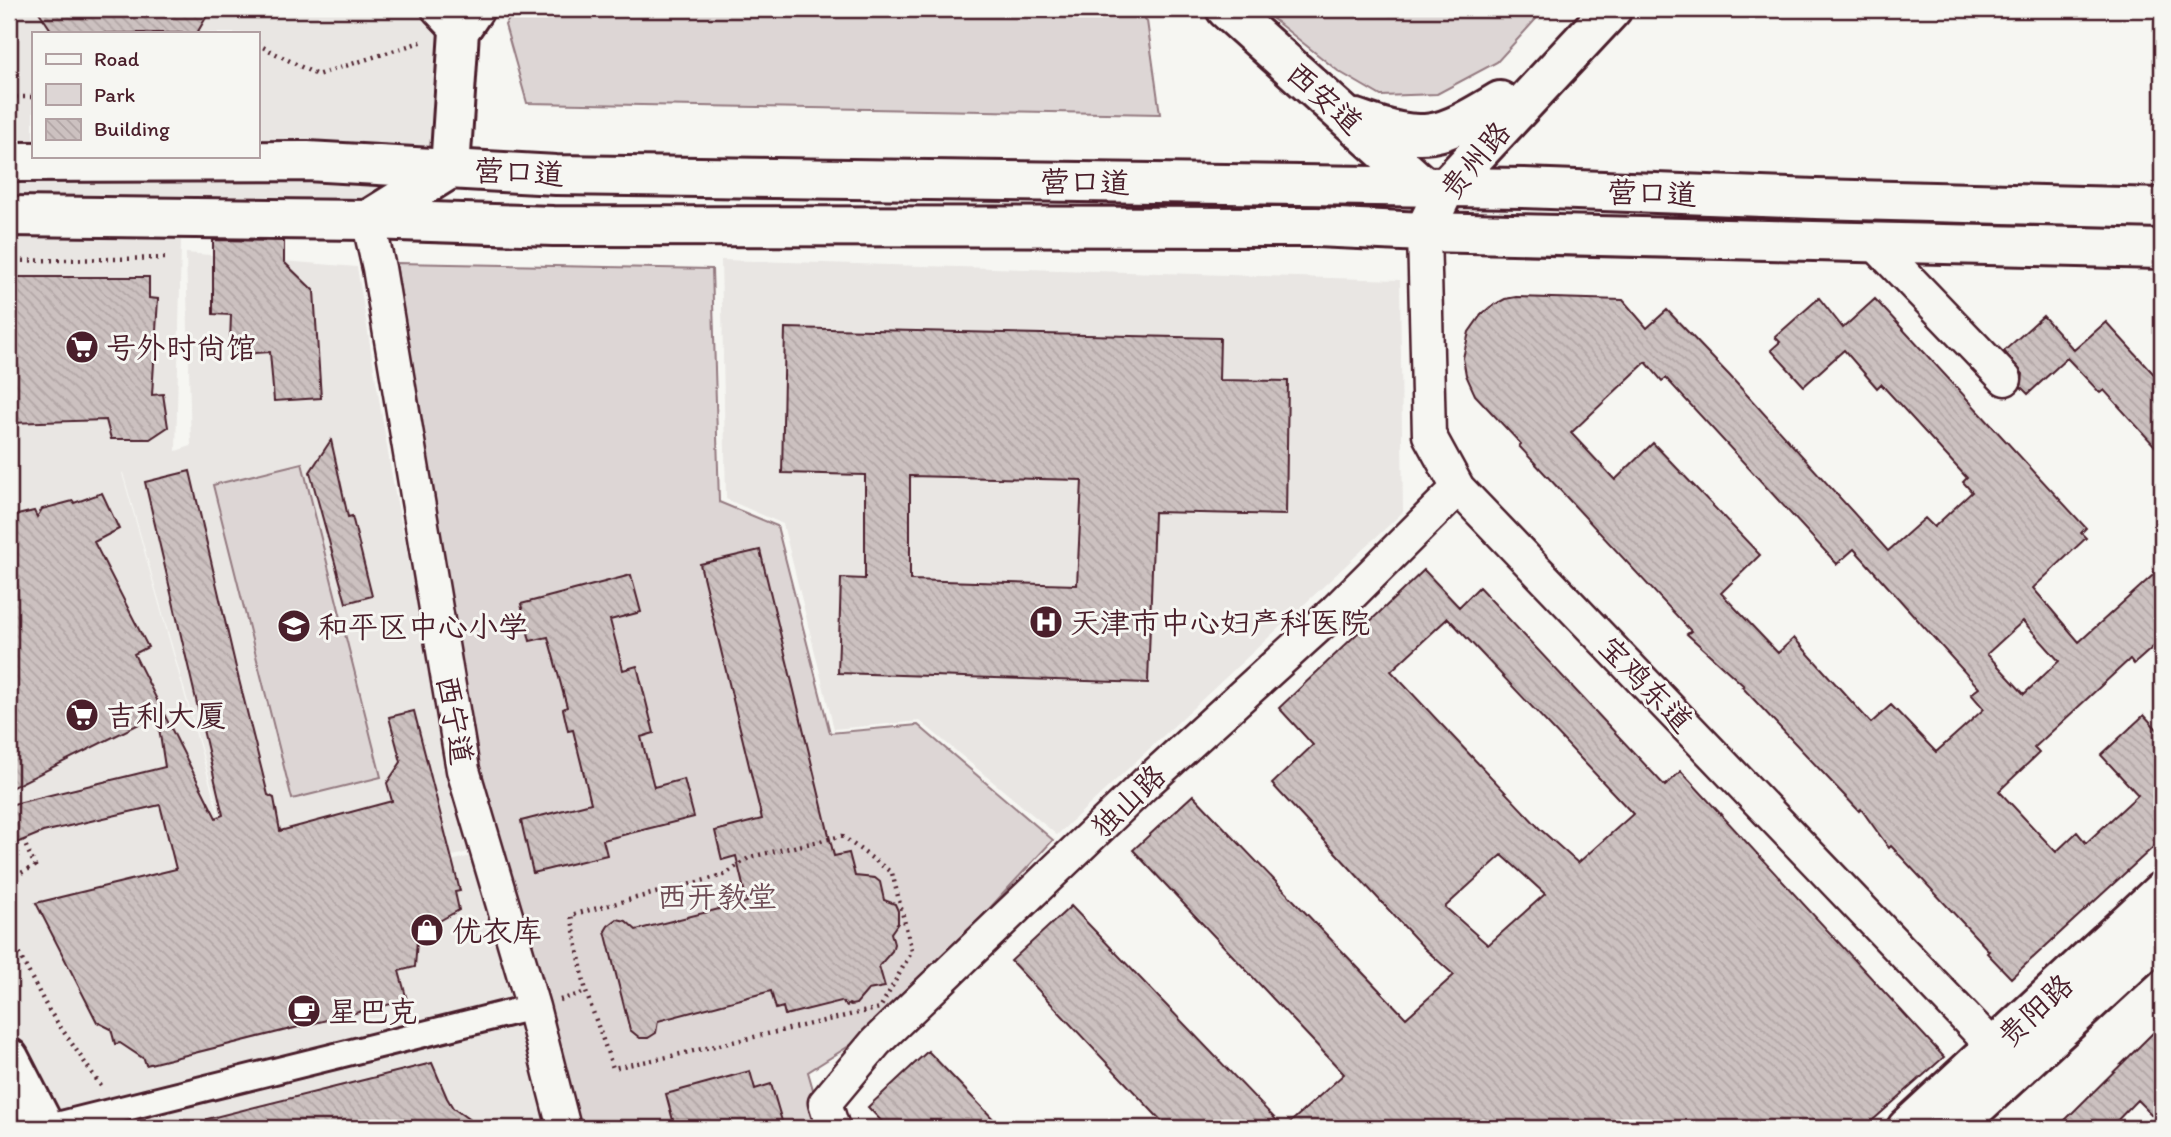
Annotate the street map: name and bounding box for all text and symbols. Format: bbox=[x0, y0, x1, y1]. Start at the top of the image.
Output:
legend bbox=[32, 32, 259, 158]
text: Road bbox=[94, 46, 140, 71]
street label: 西安道 bbox=[1279, 54, 1371, 142]
text: Park bbox=[94, 82, 136, 107]
street label: 贵州路 bbox=[1432, 114, 1518, 206]
text: Building bbox=[94, 116, 170, 141]
street label: 营口道 bbox=[473, 151, 565, 193]
street label: 营口道 bbox=[1040, 163, 1130, 201]
street label: 营口道 bbox=[1606, 173, 1698, 213]
supermarket icon: 号外时尚馆 bbox=[63, 328, 101, 366]
place label: 号外时尚馆 bbox=[106, 329, 256, 366]
hospital icon: 天津市中心妇产科医院 bbox=[1027, 603, 1065, 641]
place label: 天津市中心妇产科医院 bbox=[1070, 604, 1370, 641]
school or university icon: 和平区中心小学 bbox=[275, 607, 313, 645]
place label: 和平区中心小学 bbox=[318, 608, 528, 645]
street label: 宝鸡东道 bbox=[1591, 628, 1701, 740]
street label: 西宁道 bbox=[429, 672, 481, 768]
supermarket icon: 吉利大厦 bbox=[63, 696, 101, 734]
place label: 吉利大厦 bbox=[106, 697, 226, 734]
street label: 独山路 bbox=[1083, 756, 1173, 846]
park label: 西开教堂 bbox=[657, 878, 777, 915]
shop icon: 优衣库 bbox=[408, 911, 446, 949]
place label: 优衣库 bbox=[452, 912, 542, 949]
street label: 贵阳路 bbox=[1989, 966, 2081, 1054]
cafe icon: 星巴克 bbox=[285, 992, 323, 1030]
place label: 星巴克 bbox=[328, 993, 418, 1030]

